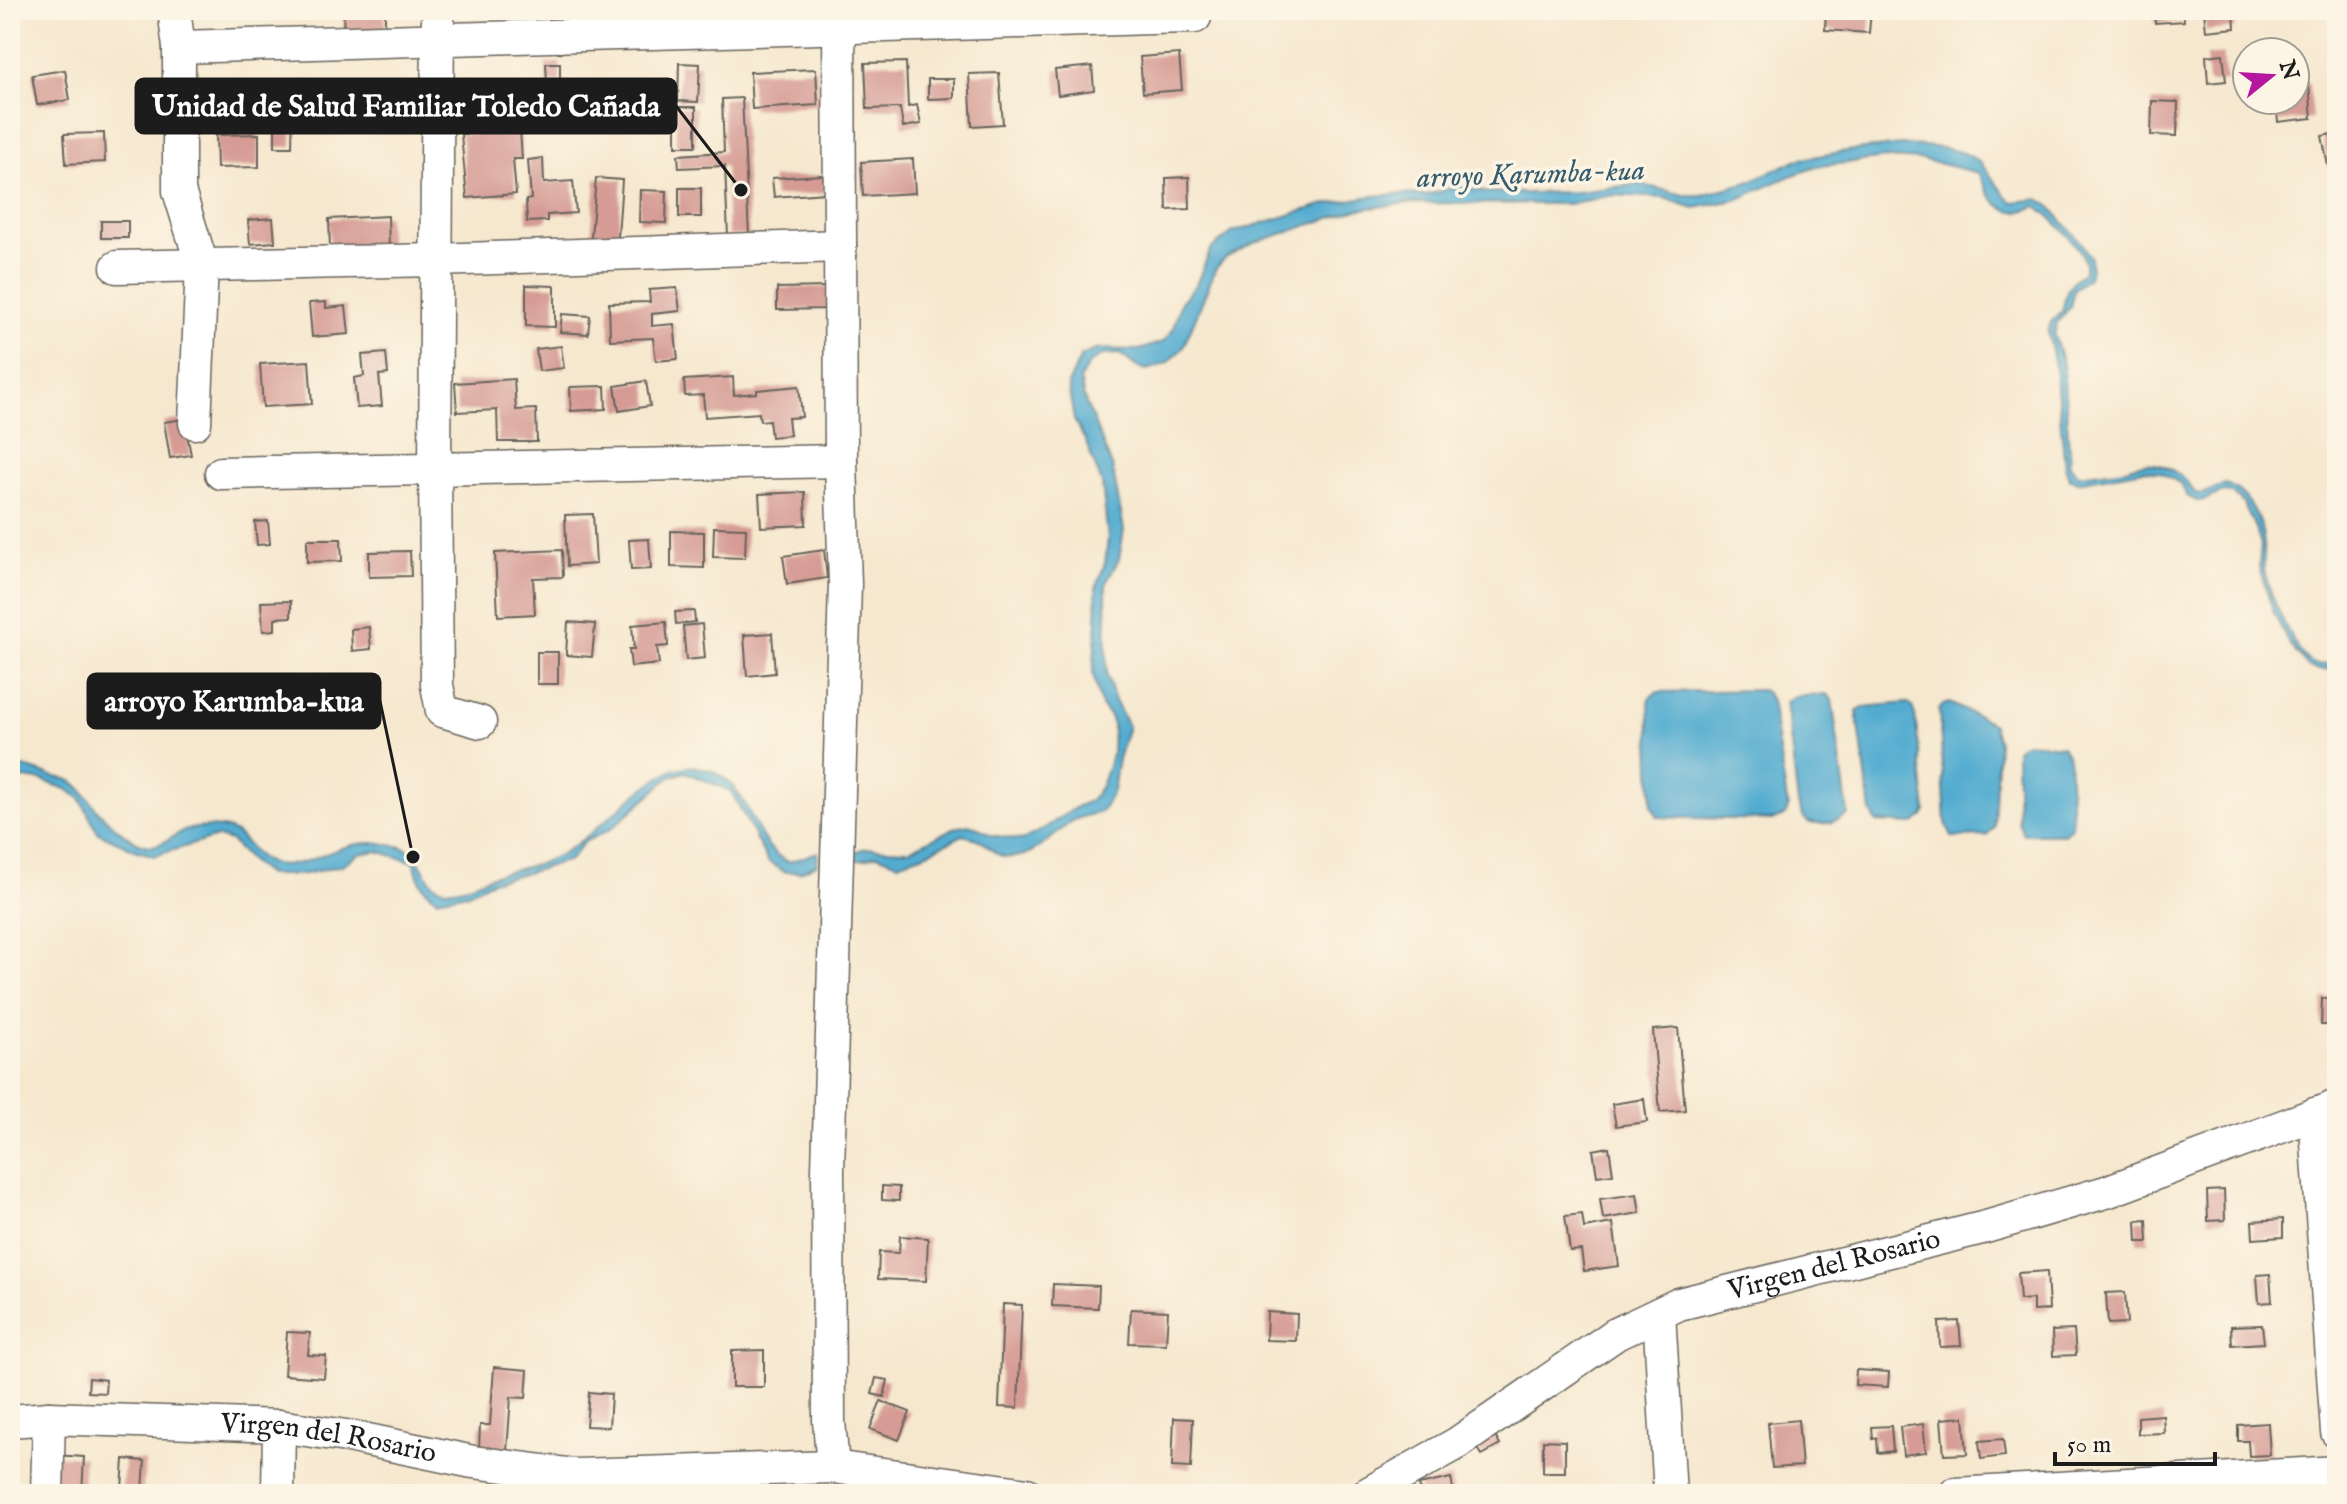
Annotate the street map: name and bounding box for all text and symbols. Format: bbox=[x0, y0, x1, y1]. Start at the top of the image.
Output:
north arrow bbox=[2231, 36, 2311, 116]
text: N bbox=[2272, 56, 2304, 84]
callout: Unidad de Salud Familiar Toledo Cañada bbox=[136, 79, 676, 133]
text: Unidad de Salud Familiar Toledo Cañada bbox=[152, 89, 661, 127]
water label: arroyo Karumba-kua bbox=[1415, 152, 1646, 198]
callout: arroyo Karumba-kua bbox=[88, 674, 380, 728]
text: arroyo Karumba-kua bbox=[104, 684, 365, 722]
street label: Virgen del Rosario bbox=[1723, 1222, 1944, 1309]
street label: Virgen del Rosario bbox=[219, 1406, 440, 1471]
scale bar bbox=[2055, 1416, 2215, 1466]
text: 50 m bbox=[2067, 1430, 2111, 1461]

